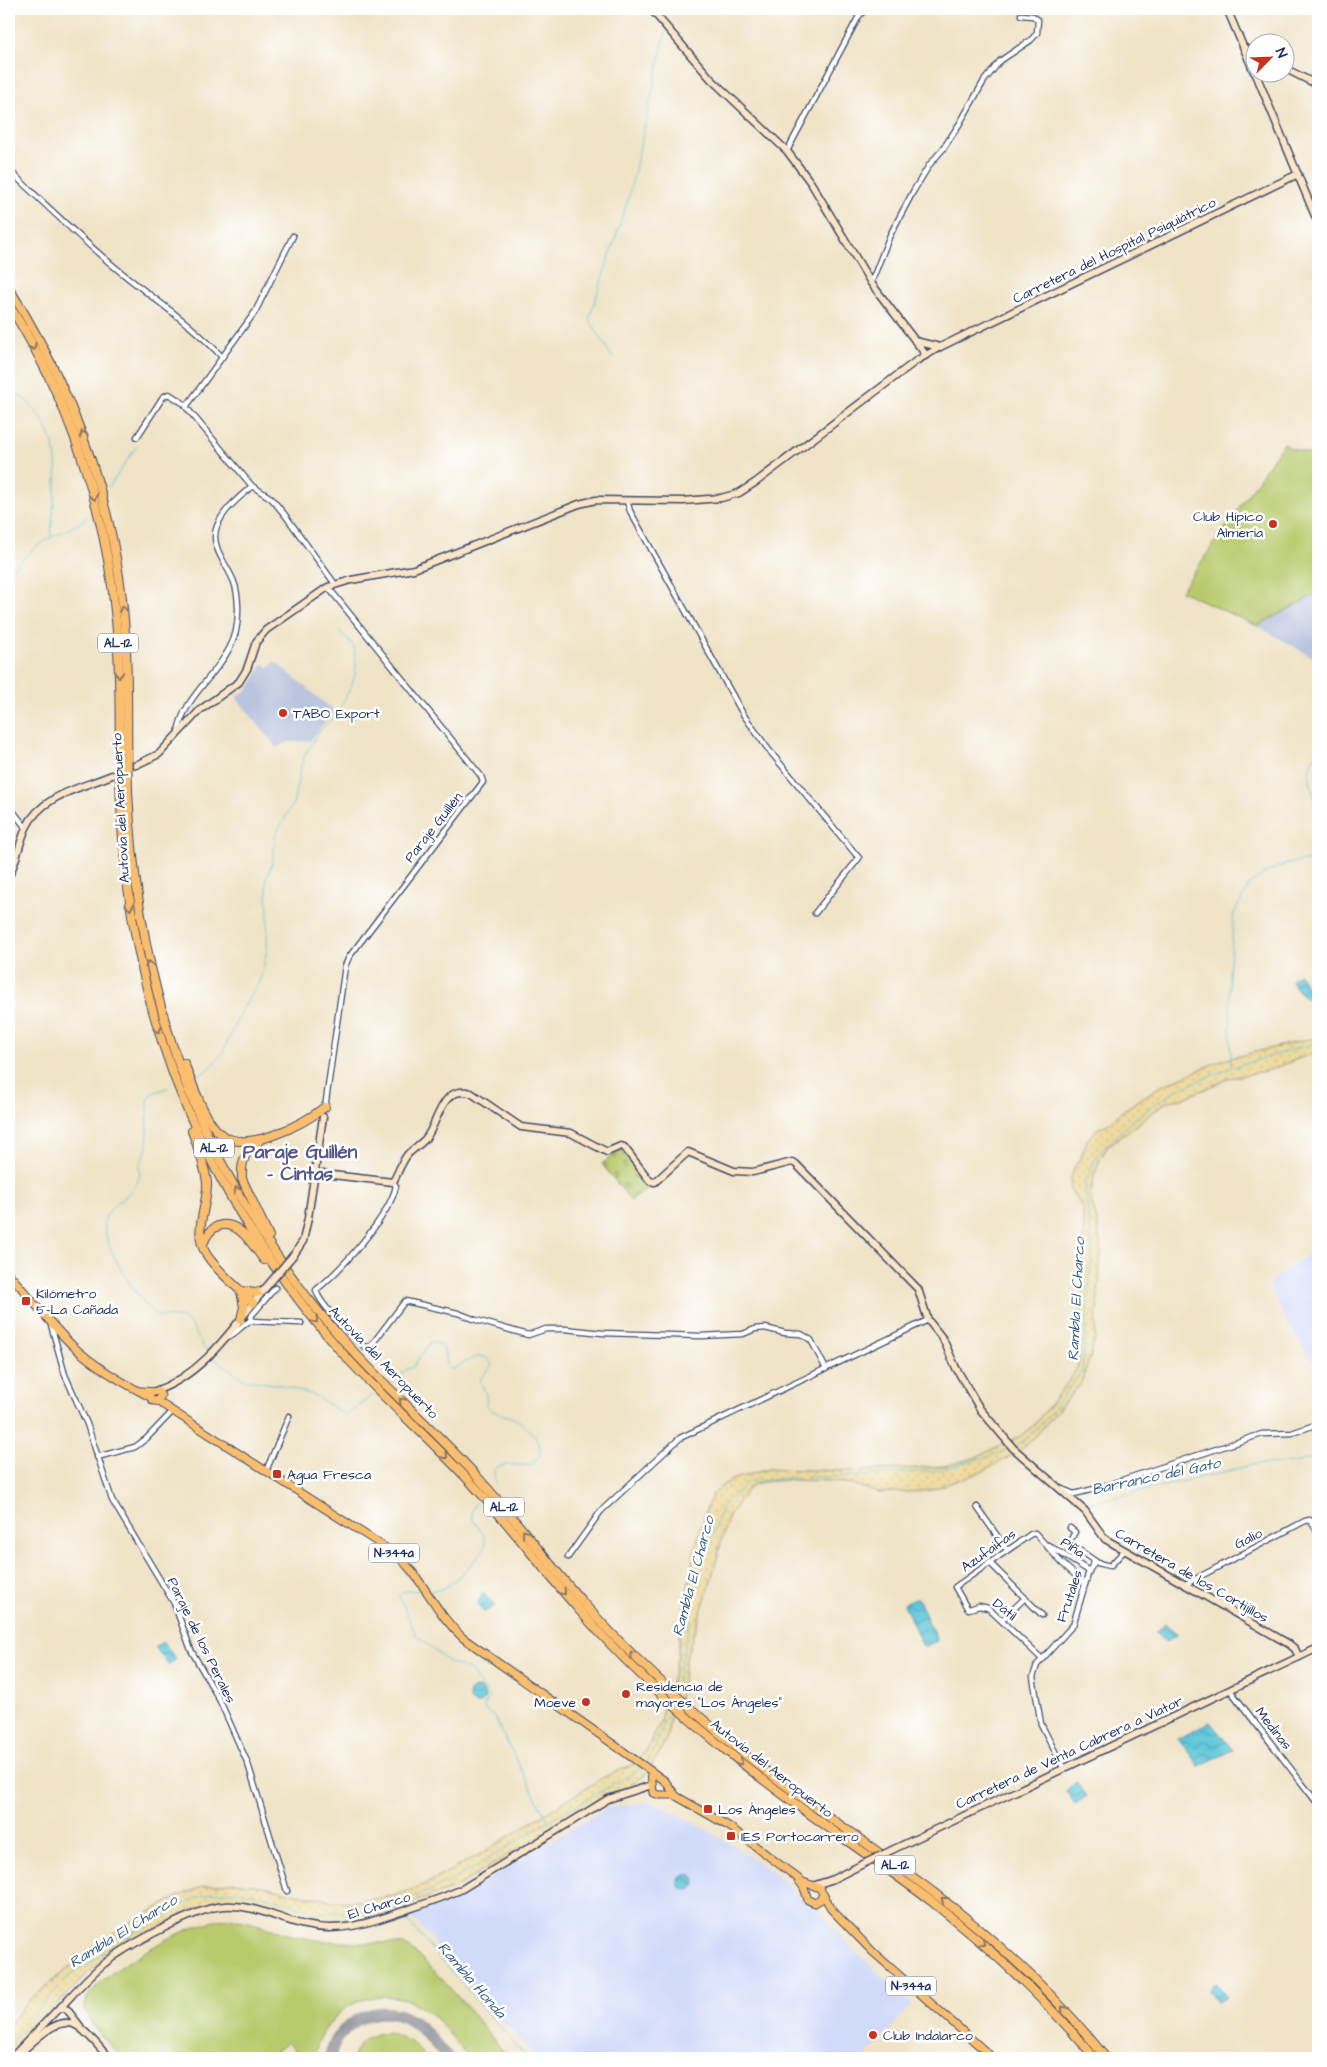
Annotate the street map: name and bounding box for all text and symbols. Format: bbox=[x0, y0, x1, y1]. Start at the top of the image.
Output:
north arrow bbox=[1244, 32, 1294, 82]
text: N bbox=[1270, 45, 1292, 61]
street label: Carretera del Hospital Psiquiátrico bbox=[1009, 193, 1220, 309]
one-way arrow bbox=[27, 342, 37, 351]
one-way arrow bbox=[79, 430, 89, 439]
one-way arrow bbox=[88, 493, 99, 502]
place label: Club Hípico Almería bbox=[1193, 507, 1263, 543]
marker: Club Hípico Almería bbox=[1267, 518, 1279, 530]
one-way arrow bbox=[118, 605, 129, 613]
road number: AL-12 bbox=[98, 634, 138, 652]
one-way arrow bbox=[114, 672, 124, 679]
place label: TABO Export bbox=[293, 704, 380, 724]
marker: TABO Export bbox=[277, 707, 289, 719]
street label: Autovía del Aeropuerto bbox=[107, 732, 135, 883]
street label: Paraje Guillén bbox=[400, 788, 468, 867]
one-way arrow bbox=[124, 903, 135, 911]
one-way arrow bbox=[145, 961, 155, 969]
one-way arrow bbox=[153, 1026, 163, 1034]
road number: AL-12 bbox=[194, 1138, 234, 1158]
district label: Paraje Guillén - Cintas bbox=[243, 1139, 358, 1188]
one-way arrow bbox=[233, 1187, 243, 1196]
water label: Rambla El Charco bbox=[1063, 1235, 1090, 1361]
place label: Kilómetro 5-La Cañada bbox=[36, 1284, 118, 1320]
marker: Kilómetro 5-La Cañada bbox=[20, 1295, 32, 1307]
street label: Autovía del Aeropuerto bbox=[324, 1302, 443, 1424]
one-way arrow bbox=[309, 1314, 317, 1323]
one-way arrow bbox=[399, 1398, 408, 1407]
one-way arrow bbox=[440, 1451, 449, 1460]
water label: Barranco del Gato bbox=[1090, 1452, 1224, 1500]
place label: Agua Fresca bbox=[287, 1465, 371, 1485]
marker: Agua Fresca bbox=[271, 1468, 283, 1480]
road number: AL-12 bbox=[484, 1498, 524, 1516]
water label: Rambla El Charco bbox=[667, 1512, 720, 1639]
street label: Galio bbox=[1231, 1523, 1266, 1554]
street label: Carretera de los Cortijillos bbox=[1111, 1524, 1272, 1628]
street label: Azufaifas bbox=[957, 1525, 1020, 1577]
one-way arrow bbox=[522, 1529, 531, 1538]
street label: Piña bbox=[1056, 1533, 1088, 1563]
road number: N-344a bbox=[369, 1544, 419, 1562]
street label: Frutales bbox=[1052, 1567, 1088, 1625]
street label: Paraje de los Perales bbox=[162, 1574, 240, 1707]
one-way arrow bbox=[557, 1587, 566, 1596]
street label: Dátil bbox=[988, 1594, 1021, 1626]
one-way arrow bbox=[630, 1651, 639, 1660]
place label: Residencia de mayores "Los Ángeles" bbox=[636, 1677, 782, 1713]
marker: Residencia de mayores "Los Ángeles" bbox=[620, 1688, 632, 1700]
street label: Carretera de Venta Cabrera a Viator bbox=[953, 1691, 1187, 1814]
place label: Moeve bbox=[534, 1693, 576, 1713]
marker: Moeve bbox=[580, 1696, 592, 1708]
street label: Medinas bbox=[1250, 1703, 1296, 1754]
street label: Autovía del Aeropuerto bbox=[706, 1715, 837, 1823]
one-way arrow bbox=[735, 1756, 744, 1765]
place label: Los Ángeles bbox=[718, 1800, 796, 1820]
marker: Los Ángeles bbox=[702, 1803, 714, 1815]
place label: IES Portocarrero bbox=[741, 1827, 859, 1847]
marker: IES Portocarrero bbox=[725, 1830, 737, 1842]
road number: AL-12 bbox=[875, 1856, 915, 1874]
street label: El Charco bbox=[346, 1887, 413, 1925]
water label: Rambla El Charco bbox=[65, 1889, 183, 1973]
one-way arrow bbox=[940, 1897, 949, 1906]
water label: Rambla Honda bbox=[433, 1938, 512, 2024]
one-way arrow bbox=[977, 1938, 986, 1947]
road number: N-344a bbox=[886, 1976, 936, 1995]
one-way arrow bbox=[1061, 2006, 1070, 2015]
place label: Club Indalarco bbox=[883, 2026, 973, 2046]
marker: Club Indalarco bbox=[867, 2029, 879, 2041]

